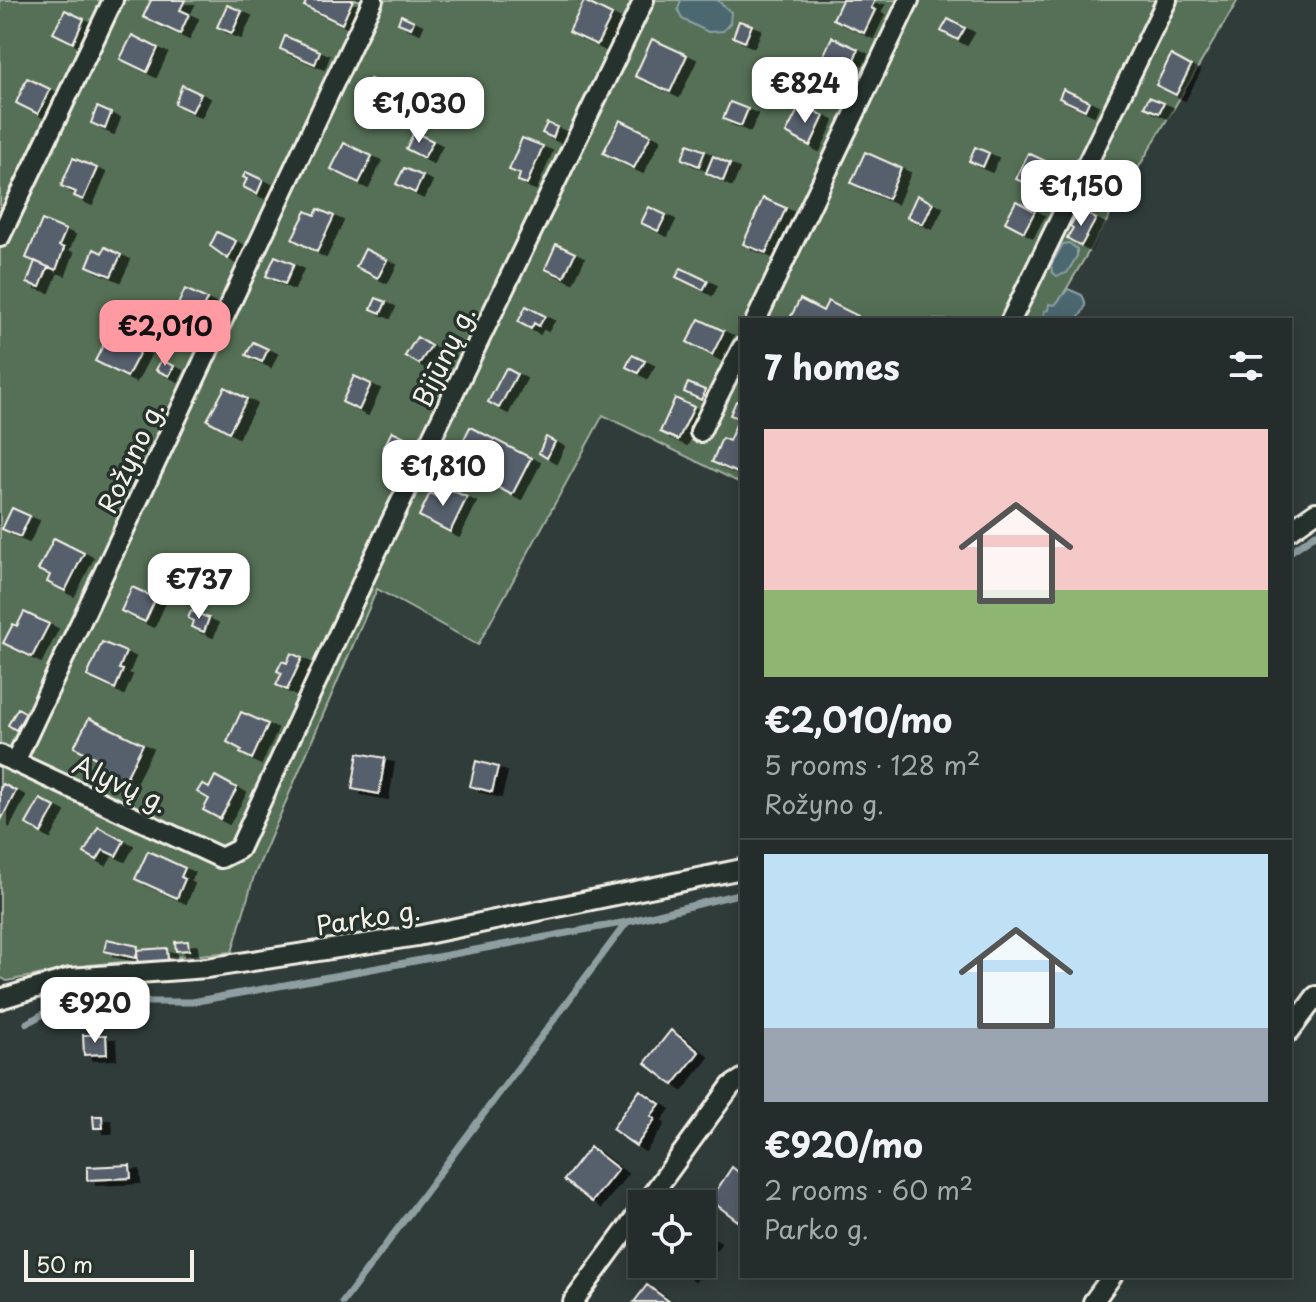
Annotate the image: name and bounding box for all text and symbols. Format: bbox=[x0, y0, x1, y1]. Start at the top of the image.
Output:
pin: €824 bbox=[758, 57, 852, 125]
text: €824 bbox=[770, 63, 840, 102]
pin: €1,030 bbox=[354, 77, 484, 145]
text: €1,030 bbox=[372, 83, 466, 122]
pin: €1,150 bbox=[1016, 160, 1146, 228]
text: €1,150 bbox=[1039, 166, 1123, 205]
street label: Bijūnų g. bbox=[402, 299, 484, 413]
pin: €2,010 bbox=[100, 300, 230, 368]
text: €2,010 bbox=[117, 306, 213, 345]
text: 7 homes bbox=[764, 340, 900, 392]
icon: filters bbox=[1224, 344, 1268, 388]
street label: Rožyno g. bbox=[87, 394, 173, 520]
pin: €1,810 bbox=[378, 440, 508, 508]
text: €1,810 bbox=[400, 446, 486, 485]
icon: home bbox=[944, 481, 1088, 625]
pin: €737 bbox=[152, 553, 246, 621]
text: €737 bbox=[166, 559, 232, 598]
text: €2,010/mo bbox=[764, 693, 952, 745]
street label: Alyvų g. bbox=[67, 744, 175, 822]
text: 5 rooms · 128 m² bbox=[764, 745, 980, 784]
text: Rožyno g. bbox=[764, 784, 884, 823]
street label: Parko g. bbox=[313, 890, 423, 944]
icon: home bbox=[944, 906, 1088, 1050]
pin: €920 bbox=[48, 977, 142, 1045]
text: €920 bbox=[59, 983, 131, 1022]
text: €920/mo bbox=[764, 1118, 923, 1170]
text: 2 rooms · 60 m² bbox=[764, 1170, 973, 1209]
map controls bbox=[628, 1190, 716, 1278]
button: locate bbox=[628, 1190, 716, 1278]
text: Parko g. bbox=[764, 1209, 869, 1248]
scale bar bbox=[24, 1246, 194, 1282]
text: 50 m bbox=[36, 1247, 93, 1280]

